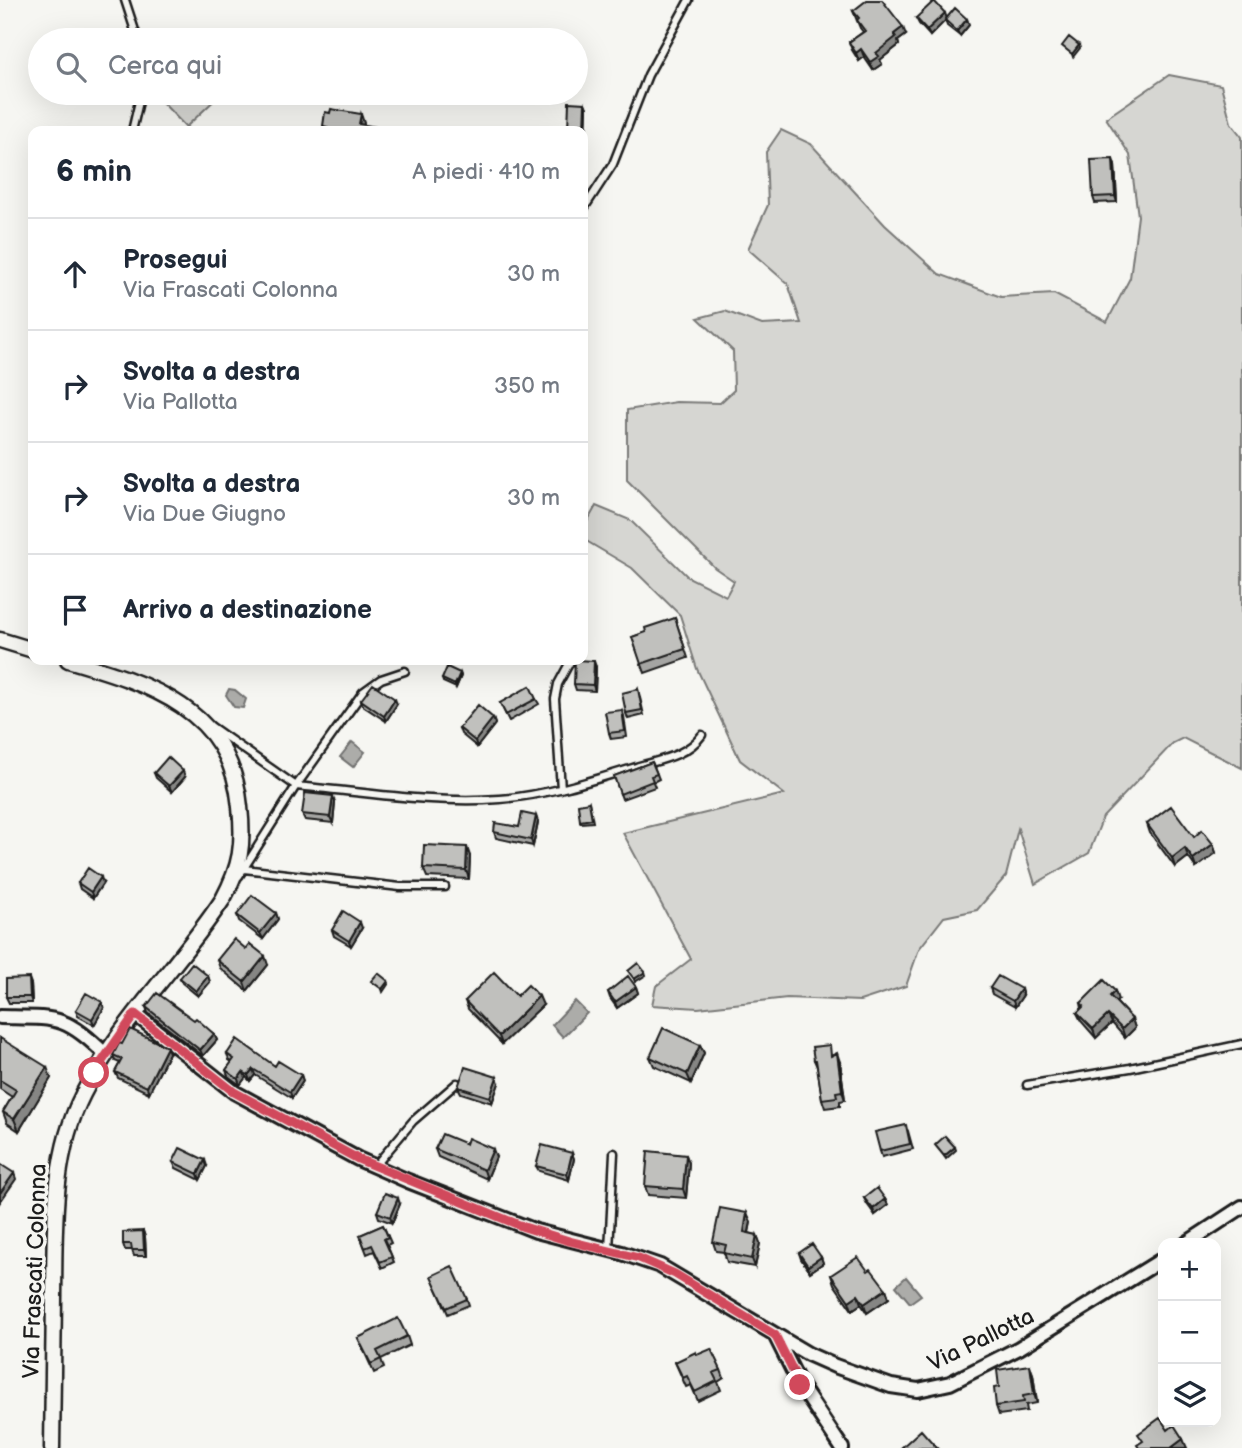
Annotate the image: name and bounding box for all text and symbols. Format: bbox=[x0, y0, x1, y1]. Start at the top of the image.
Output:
search box bbox=[28, 28, 588, 105]
icon: search bbox=[52, 48, 90, 86]
text: Cerca qui bbox=[108, 51, 222, 82]
text: 6 min bbox=[56, 154, 132, 190]
text: A piedi · 410 m bbox=[412, 158, 560, 186]
text: Prosegui bbox=[123, 245, 227, 276]
icon: ahead bbox=[56, 255, 94, 293]
text: 30 m bbox=[507, 260, 560, 288]
text: Via Frascati Colonna bbox=[123, 276, 338, 304]
text: Svolta a destra bbox=[123, 357, 300, 388]
icon: right bbox=[56, 367, 94, 405]
text: 350 m bbox=[494, 372, 560, 400]
text: Via Pallotta bbox=[123, 388, 238, 416]
text: Svolta a destra bbox=[123, 469, 300, 500]
icon: right bbox=[56, 479, 94, 517]
text: 30 m bbox=[507, 484, 560, 512]
text: Via Due Giugno bbox=[123, 500, 286, 528]
icon: arrive bbox=[56, 591, 94, 629]
text: Arrivo a destinazione bbox=[123, 595, 372, 626]
route start bbox=[78, 1057, 109, 1088]
street label: Via Frascati Colonna bbox=[17, 1163, 53, 1379]
map controls bbox=[1158, 1238, 1221, 1427]
button: + bbox=[1158, 1238, 1221, 1301]
button: − bbox=[1158, 1301, 1221, 1364]
street label: Via Pallotta bbox=[923, 1302, 1039, 1378]
button: layers bbox=[1158, 1364, 1221, 1427]
route end bbox=[784, 1369, 815, 1400]

